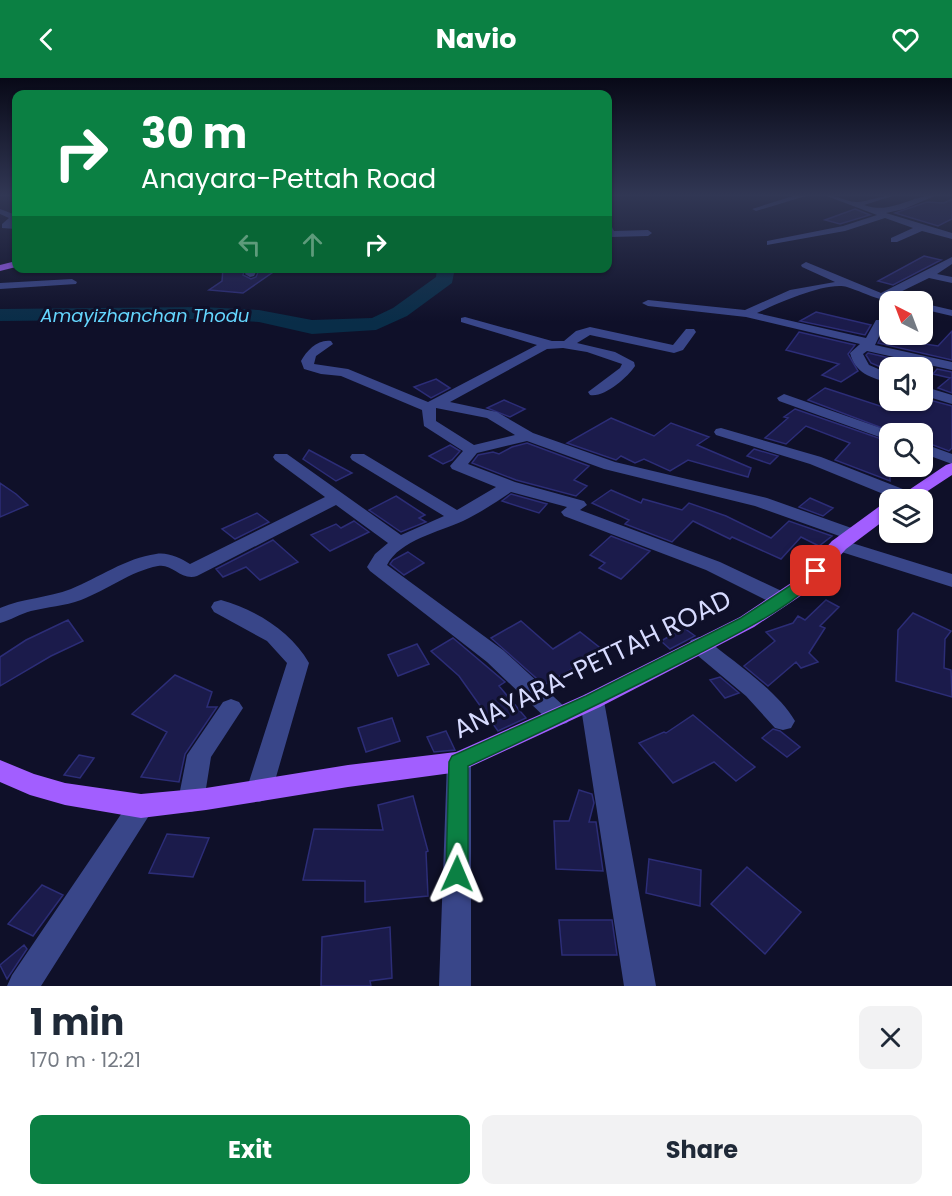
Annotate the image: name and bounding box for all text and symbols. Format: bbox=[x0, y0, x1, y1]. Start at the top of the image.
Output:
text: Navio bbox=[436, 20, 516, 57]
icon: back bbox=[30, 23, 63, 56]
icon: heart bbox=[889, 23, 922, 56]
text: 30 m bbox=[141, 104, 247, 163]
icon: right bbox=[42, 114, 120, 192]
text: Anayara-Pettah Road bbox=[141, 160, 436, 197]
icon: left bbox=[233, 228, 266, 261]
icon: ahead bbox=[296, 228, 329, 261]
icon: right bbox=[359, 228, 392, 261]
north arrow bbox=[879, 291, 933, 345]
map controls bbox=[879, 291, 933, 543]
water label: Amayizhanchan Thodu bbox=[40, 303, 249, 328]
button: sound bbox=[879, 357, 933, 411]
button: search bbox=[879, 423, 933, 477]
button: layers bbox=[879, 489, 933, 543]
pin bbox=[790, 545, 841, 596]
icon: arrive bbox=[799, 554, 832, 587]
street label: ANAYARA-PETTAH ROAD bbox=[447, 581, 737, 747]
position arrow bbox=[425, 842, 489, 906]
text: 1 min bbox=[30, 997, 124, 1048]
button: close bbox=[859, 1006, 922, 1069]
text: 170 m · 12:21 bbox=[30, 1046, 141, 1074]
button: Exit bbox=[30, 1115, 470, 1184]
button: Share bbox=[482, 1115, 922, 1184]

